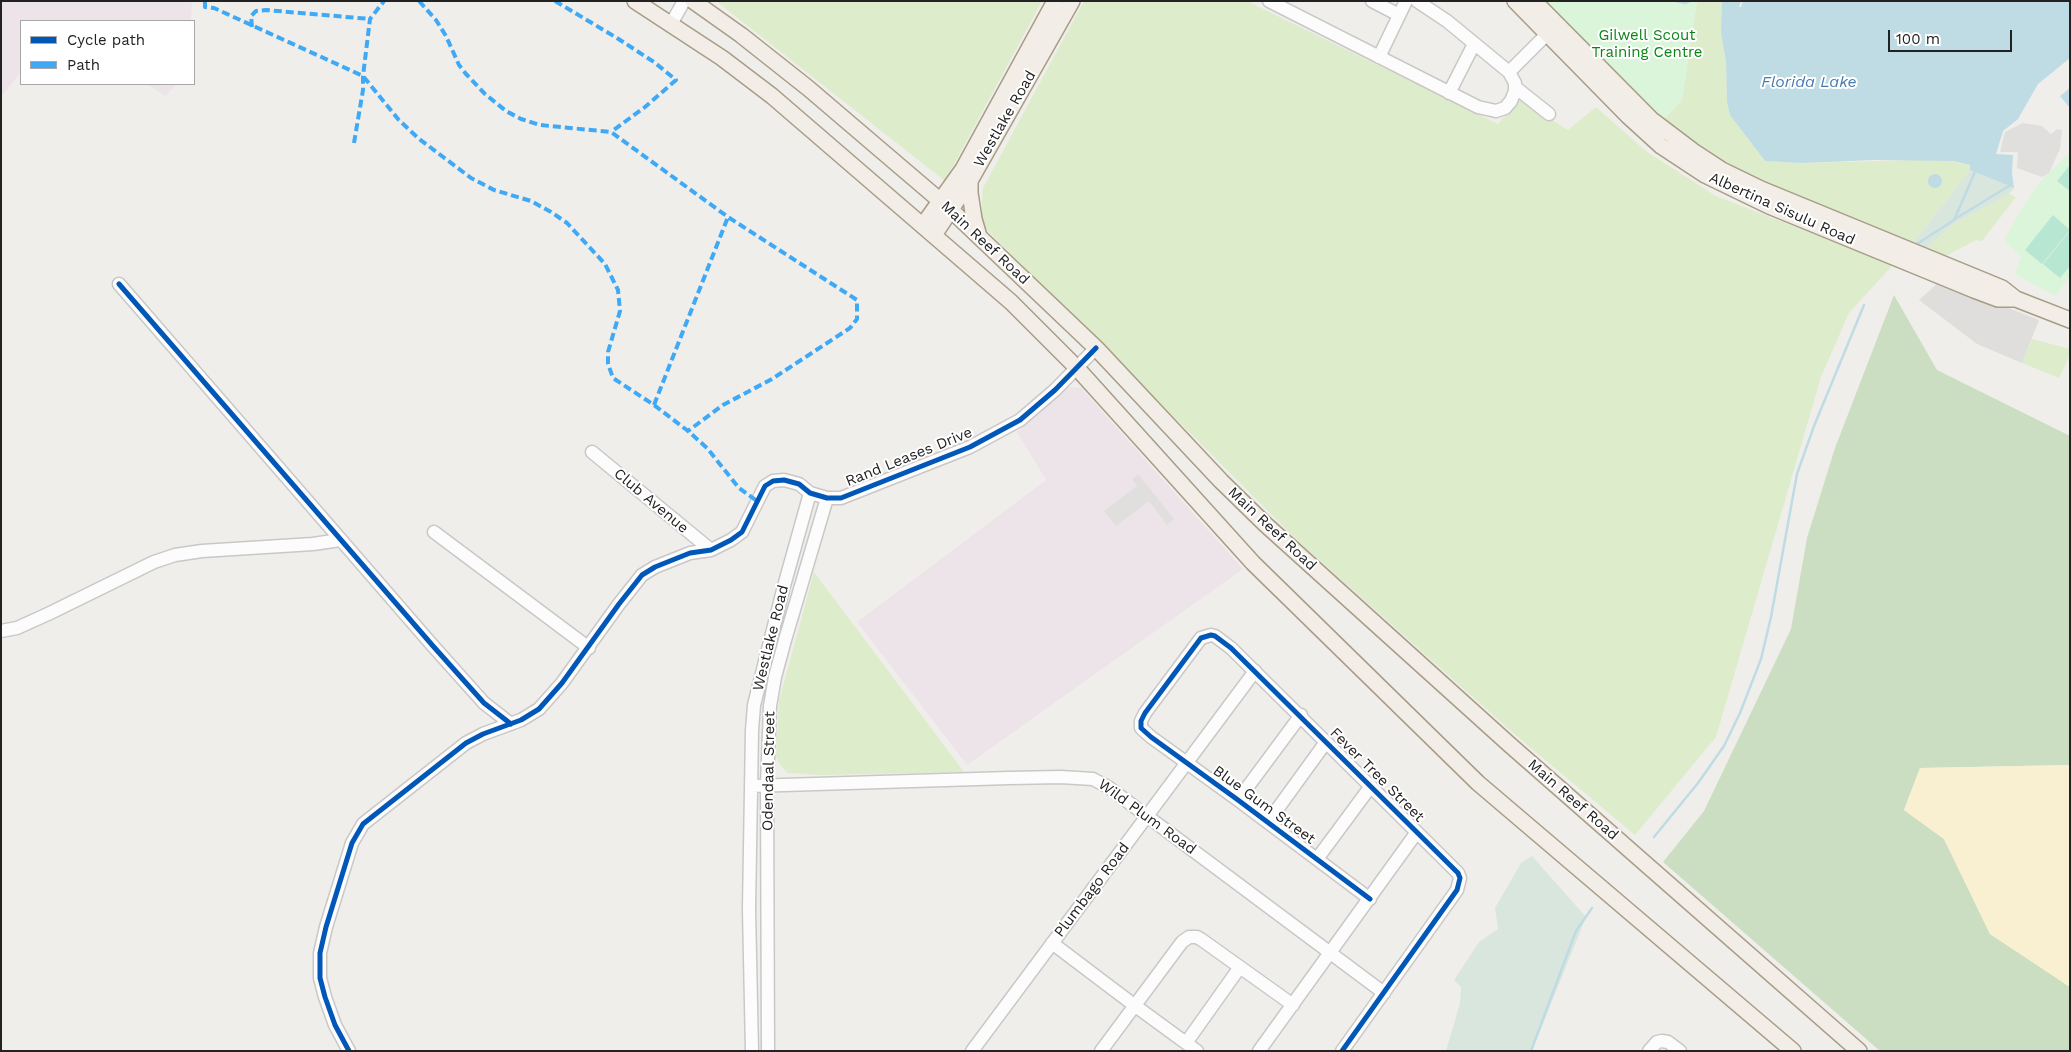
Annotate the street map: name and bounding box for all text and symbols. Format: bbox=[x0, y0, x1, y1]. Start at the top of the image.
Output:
legend bbox=[20, 20, 195, 85]
scale bar bbox=[1891, 20, 2015, 52]
park label: Gilwell Scout Training Centre bbox=[1591, 27, 1703, 62]
text: 100 m bbox=[1896, 30, 1940, 48]
text: Cycle path bbox=[67, 31, 145, 49]
text: Path bbox=[67, 56, 100, 74]
street label: Westlake Road bbox=[970, 68, 1040, 170]
water label: Florida Lake bbox=[1761, 72, 1857, 92]
street label: Albertina Sisulu Road bbox=[1706, 169, 1858, 249]
street label: Main Reef Road bbox=[937, 197, 1033, 289]
street label: Rand Leases Drive bbox=[843, 423, 975, 491]
street label: Club Avenue bbox=[610, 465, 692, 537]
street label: Main Reef Road bbox=[1224, 483, 1320, 575]
street label: Westlake Road bbox=[749, 583, 793, 693]
street label: Odendaal Street bbox=[759, 711, 779, 831]
street label: Fever Tree Street bbox=[1326, 724, 1428, 826]
street label: Main Reef Road bbox=[1524, 756, 1622, 844]
street label: Blue Gum Street bbox=[1209, 762, 1319, 848]
street label: Wild Plum Road bbox=[1095, 775, 1199, 859]
street label: Plumbago Road bbox=[1051, 839, 1133, 941]

